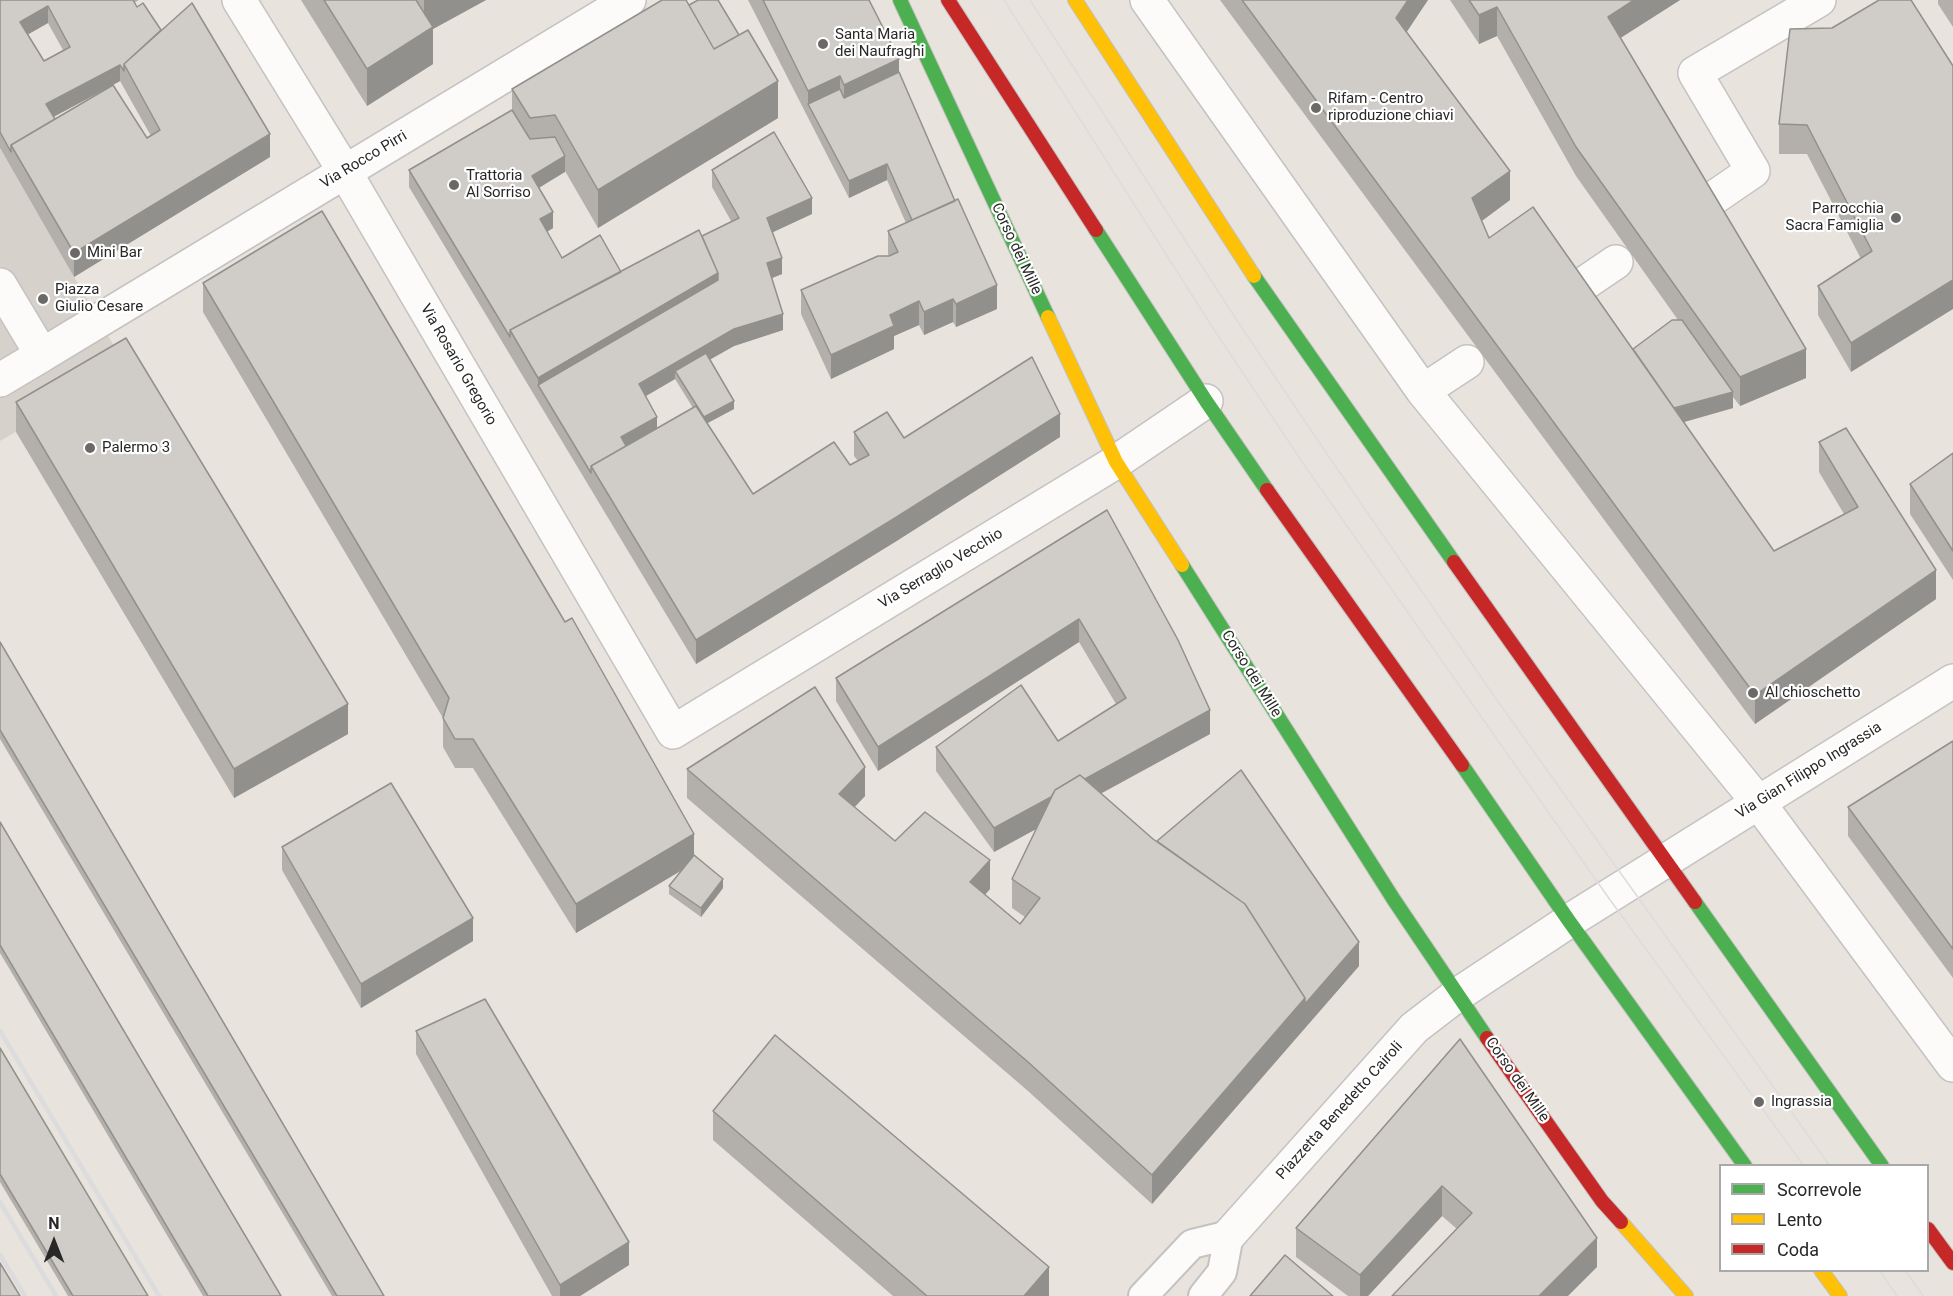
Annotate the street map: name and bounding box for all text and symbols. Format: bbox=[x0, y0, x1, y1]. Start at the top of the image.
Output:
place label: Santa Maria dei Naufraghi bbox=[835, 26, 924, 61]
marker: Santa Maria dei Naufraghi bbox=[816, 37, 830, 51]
place label: Rifam - Centro riproduzione chiavi bbox=[1328, 90, 1454, 125]
marker: Rifam - Centro riproduzione chiavi bbox=[1309, 101, 1323, 115]
street label: Via Rocco Pirri bbox=[317, 127, 411, 193]
place label: Trattoria Al Sorriso bbox=[466, 167, 531, 202]
marker: Trattoria Al Sorriso bbox=[447, 178, 461, 192]
street label: Corso dei Mille bbox=[987, 200, 1045, 298]
place label: Parrocchia Sacra Famiglia bbox=[1786, 200, 1884, 235]
marker: Parrocchia Sacra Famiglia bbox=[1889, 211, 1903, 225]
place label: Mini Bar bbox=[87, 244, 142, 262]
marker: Mini Bar bbox=[68, 246, 82, 260]
place label: Piazza Giulio Cesare bbox=[55, 281, 143, 316]
marker: Piazza Giulio Cesare bbox=[36, 292, 50, 306]
street label: Via Rosario Gregorio bbox=[416, 301, 500, 429]
place label: Palermo 3 bbox=[102, 439, 170, 457]
marker: Palermo 3 bbox=[83, 441, 97, 455]
street label: Via Serraglio Vecchio bbox=[876, 525, 1006, 613]
street label: Corso dei Mille bbox=[1217, 627, 1285, 721]
place label: Al chioschetto bbox=[1765, 684, 1861, 702]
marker: Al chioschetto bbox=[1746, 686, 1760, 700]
street label: Via Gian Filippo Ingrassia bbox=[1733, 719, 1885, 823]
street label: Corso dei Mille bbox=[1481, 1034, 1553, 1126]
street label: Piazzetta Benedetto Cairoli bbox=[1273, 1038, 1407, 1184]
place label: Ingrassia bbox=[1771, 1093, 1832, 1111]
marker: Ingrassia bbox=[1752, 1095, 1766, 1109]
legend bbox=[1719, 1164, 1929, 1272]
text: Scorrevole bbox=[1777, 1179, 1862, 1200]
text: Lento bbox=[1777, 1209, 1822, 1230]
north arrow bbox=[24, 1212, 84, 1272]
text: N bbox=[48, 1214, 60, 1233]
text: Coda bbox=[1777, 1239, 1819, 1260]

